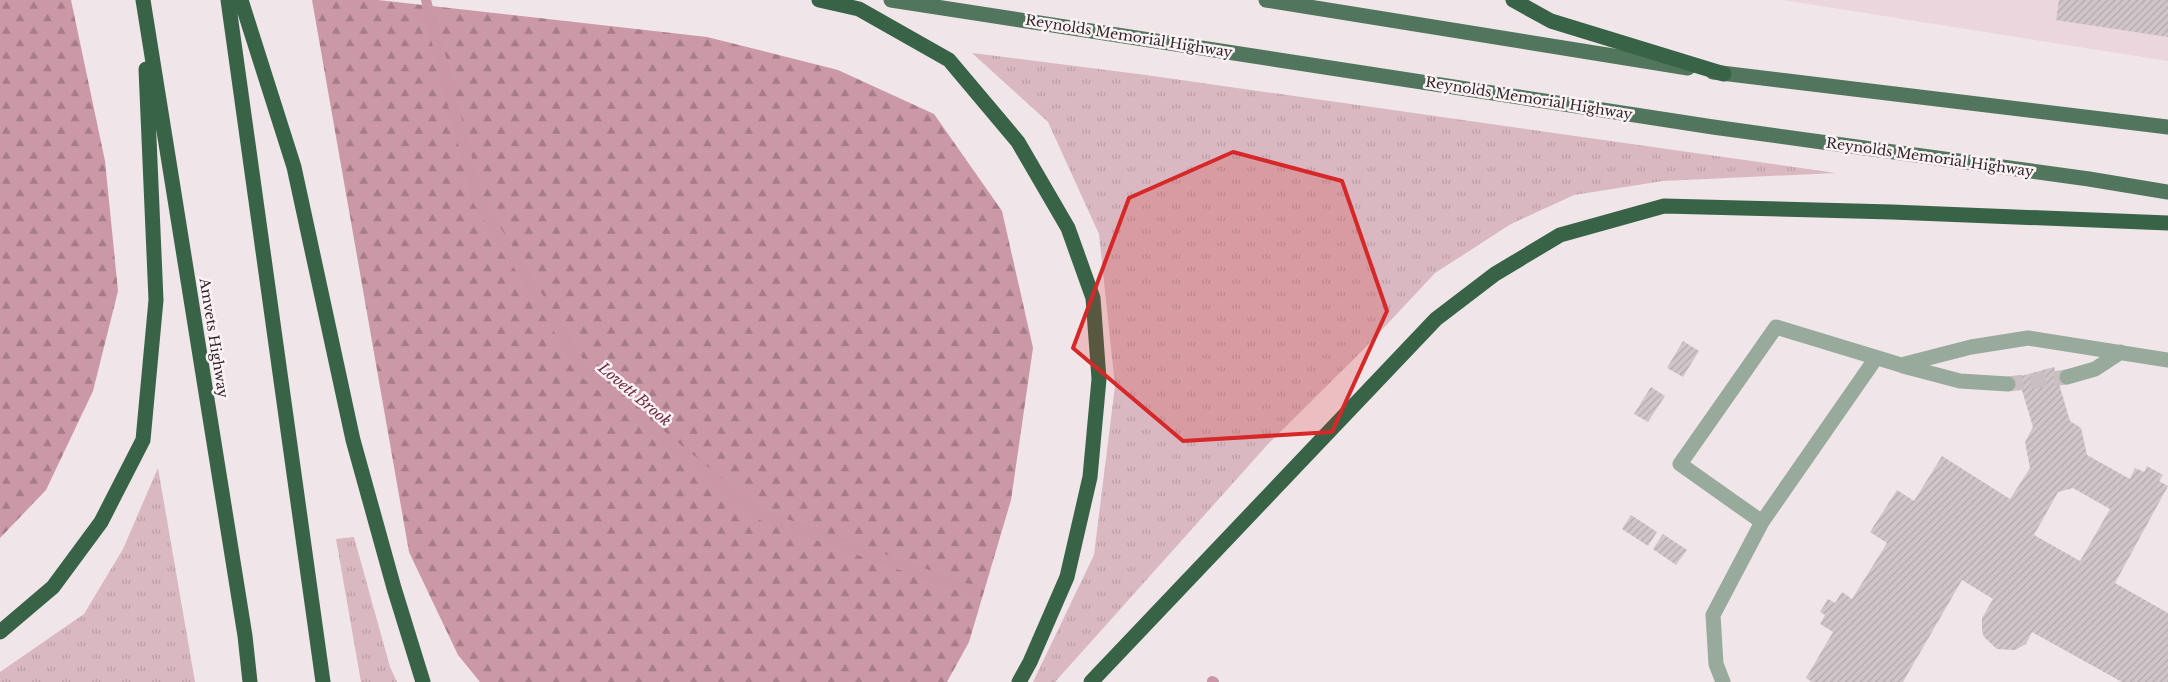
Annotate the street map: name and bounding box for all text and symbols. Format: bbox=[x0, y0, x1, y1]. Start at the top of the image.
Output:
street label: Reynolds Memorial Highway bbox=[1024, 11, 1234, 61]
street label: Reynolds Memorial Highway bbox=[1424, 73, 1634, 123]
street label: Reynolds Memorial Highway bbox=[1825, 134, 2035, 180]
street label: Amvets Highway bbox=[195, 276, 232, 399]
water label: Lovett Brook bbox=[594, 357, 675, 430]

